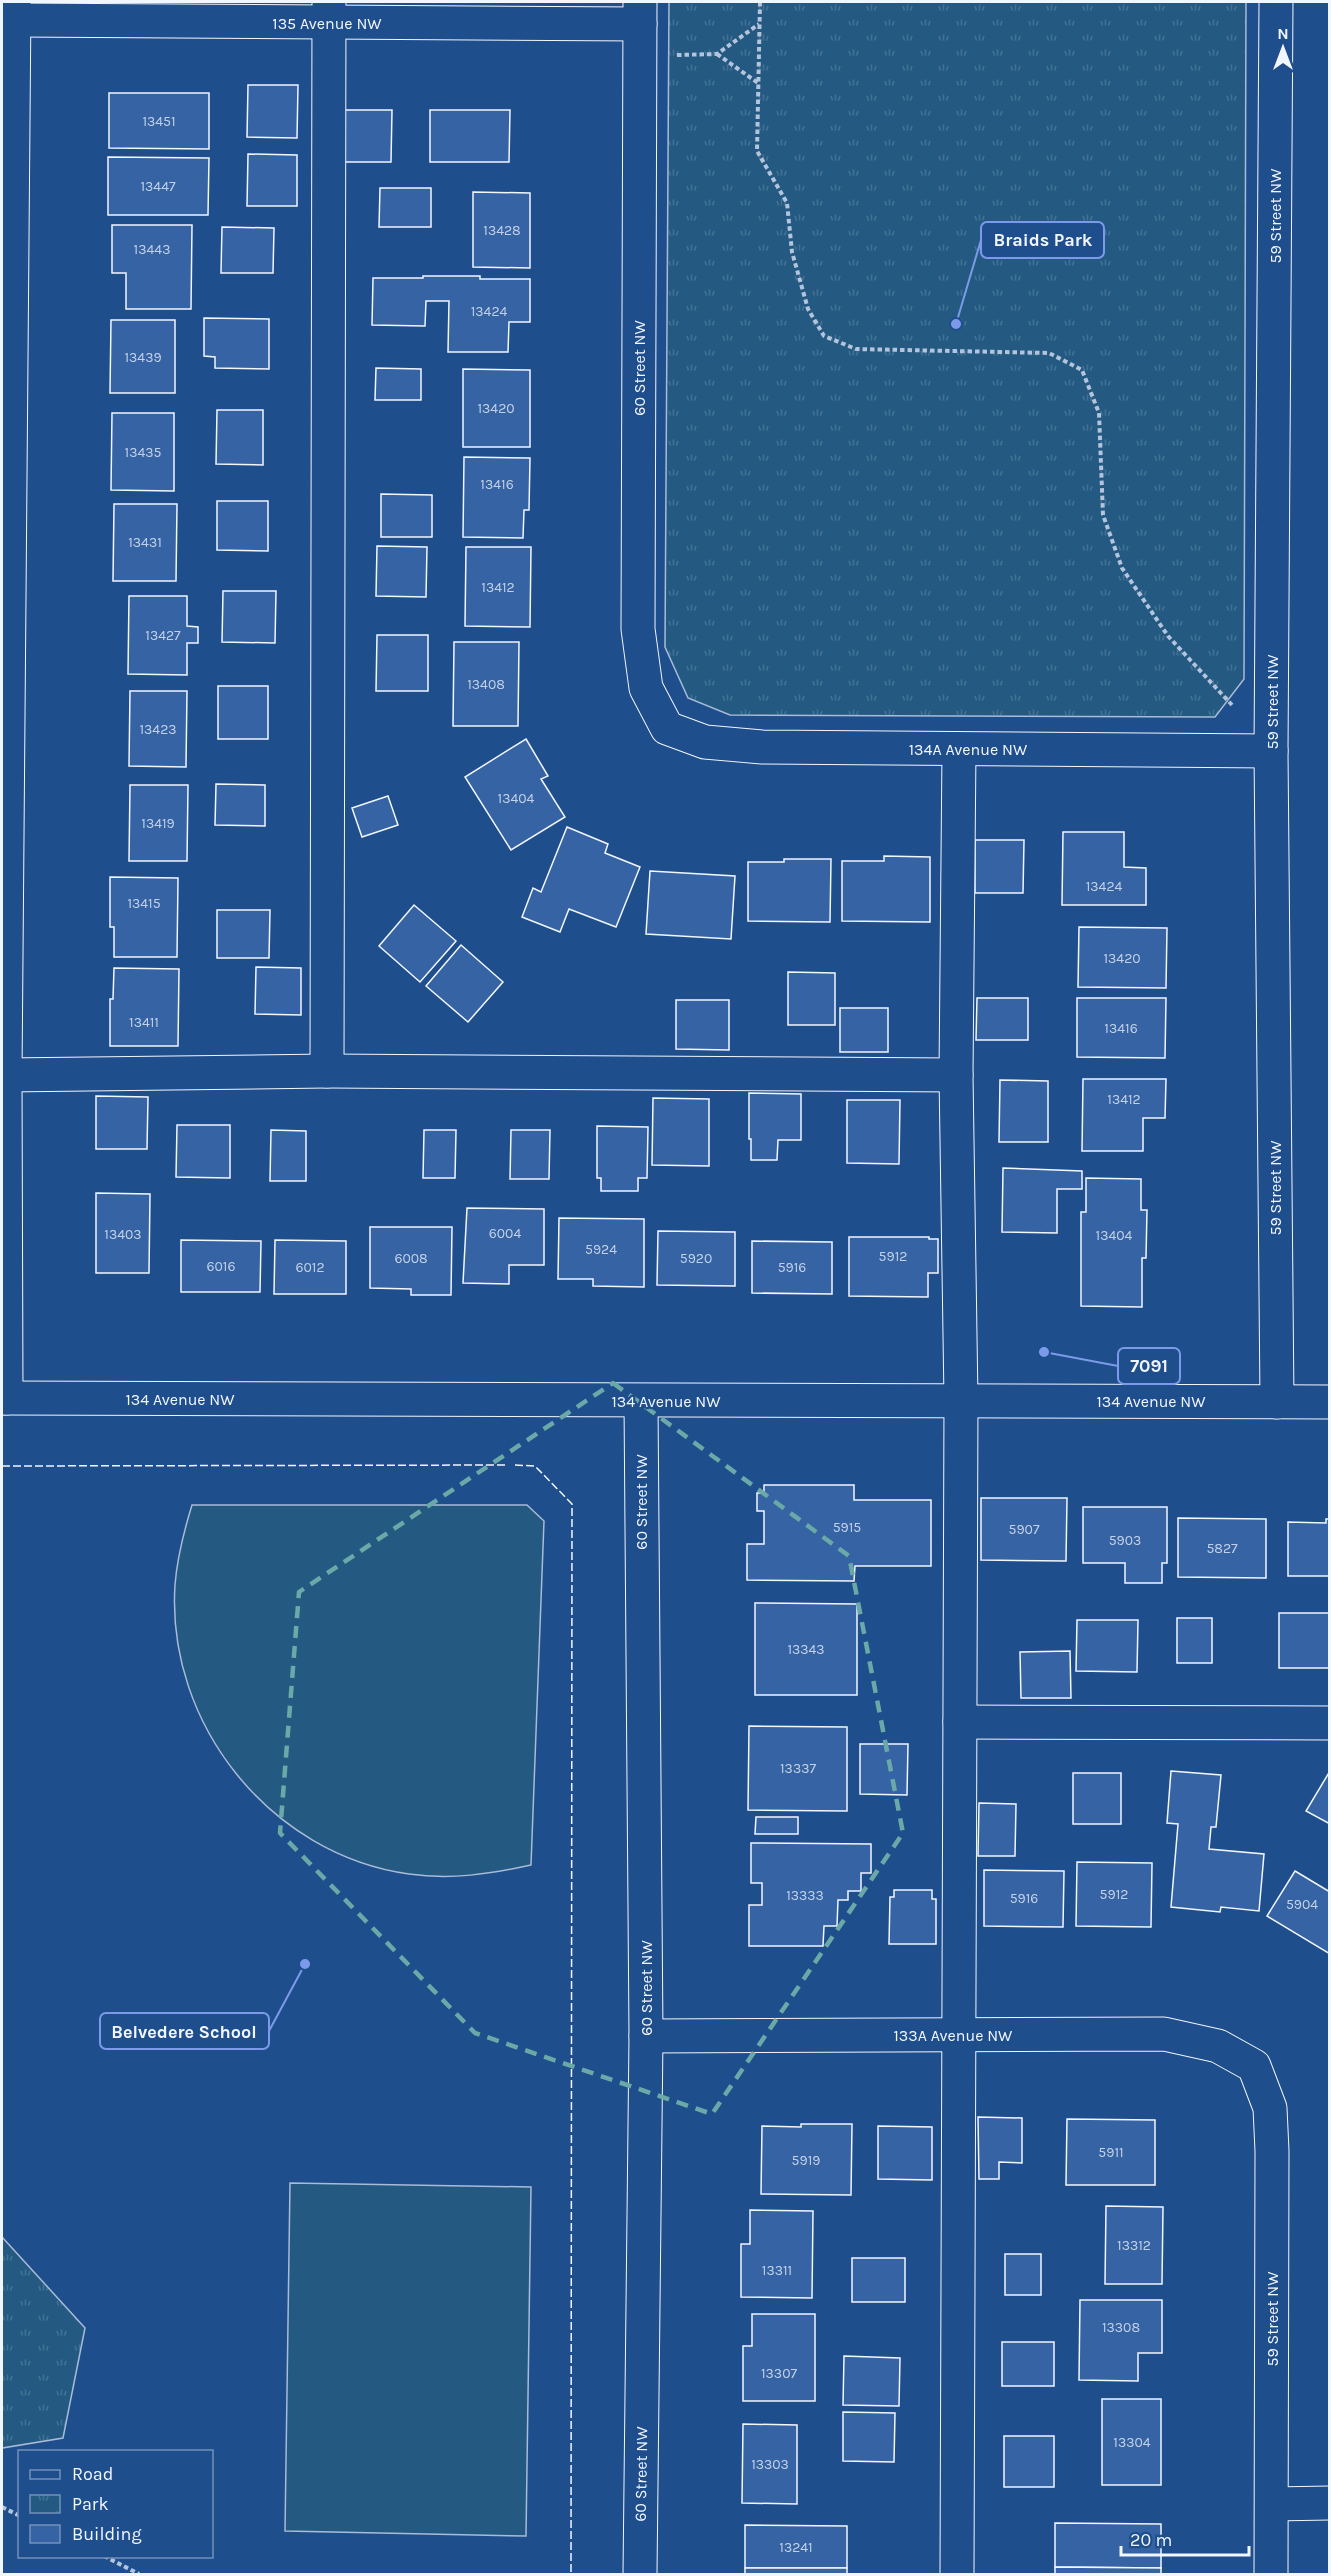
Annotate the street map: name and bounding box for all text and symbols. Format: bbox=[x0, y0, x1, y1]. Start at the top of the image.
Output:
street label: 135 Avenue NW bbox=[272, 14, 382, 33]
north arrow bbox=[1253, 18, 1313, 78]
text: N bbox=[1277, 24, 1289, 43]
house number: 13451 bbox=[142, 113, 176, 130]
street label: 59 Street NW bbox=[1266, 168, 1285, 264]
house number: 13447 bbox=[140, 178, 176, 195]
house number: 13428 bbox=[483, 222, 521, 239]
callout: Braids Park bbox=[981, 222, 1104, 258]
text: Braids Park bbox=[994, 229, 1093, 251]
house number: 13443 bbox=[134, 241, 170, 258]
house number: 13424 bbox=[471, 303, 507, 320]
street label: 60 Street NW bbox=[630, 320, 649, 416]
house number: 13439 bbox=[124, 349, 162, 366]
house number: 13420 bbox=[477, 400, 515, 417]
house number: 13435 bbox=[125, 444, 162, 461]
house number: 13416 bbox=[480, 476, 514, 493]
house number: 13431 bbox=[128, 534, 162, 551]
house number: 13412 bbox=[481, 579, 515, 596]
house number: 13427 bbox=[145, 627, 181, 644]
street label: 59 Street NW bbox=[1263, 654, 1282, 750]
house number: 13408 bbox=[467, 676, 505, 693]
house number: 13423 bbox=[139, 721, 177, 738]
street label: 134A Avenue NW bbox=[909, 740, 1028, 759]
house number: 13404 bbox=[498, 790, 535, 807]
house number: 13419 bbox=[141, 815, 175, 832]
house number: 13424 bbox=[1086, 878, 1122, 895]
house number: 13415 bbox=[127, 895, 161, 912]
house number: 13420 bbox=[1103, 950, 1141, 967]
house number: 13411 bbox=[129, 1014, 159, 1031]
house number: 13416 bbox=[1104, 1020, 1138, 1037]
house number: 13412 bbox=[1107, 1091, 1141, 1108]
street label: 59 Street NW bbox=[1266, 1140, 1285, 1236]
house number: 6004 bbox=[489, 1225, 521, 1242]
house number: 13403 bbox=[104, 1226, 142, 1243]
house number: 13404 bbox=[1096, 1227, 1133, 1244]
house number: 5924 bbox=[585, 1241, 617, 1258]
house number: 5912 bbox=[879, 1248, 907, 1265]
house number: 6008 bbox=[394, 1250, 428, 1267]
house number: 5920 bbox=[680, 1250, 712, 1267]
house number: 6016 bbox=[207, 1258, 235, 1275]
house number: 6012 bbox=[295, 1259, 325, 1276]
house number: 5916 bbox=[778, 1259, 806, 1276]
callout: 7091 bbox=[1118, 1348, 1180, 1384]
text: 7091 bbox=[1130, 1355, 1168, 1377]
street label: 134 Avenue NW bbox=[125, 1390, 235, 1409]
street label: 134 Avenue NW bbox=[611, 1392, 721, 1411]
street label: 134 Avenue NW bbox=[1096, 1392, 1206, 1411]
street label: 60 Street NW bbox=[632, 1454, 651, 1550]
house number: 5915 bbox=[833, 1519, 861, 1536]
house number: 5907 bbox=[1009, 1521, 1040, 1538]
house number: 5903 bbox=[1109, 1532, 1141, 1549]
house number: 5827 bbox=[1206, 1540, 1238, 1557]
house number: 13343 bbox=[787, 1641, 825, 1658]
house number: 13337 bbox=[780, 1760, 816, 1777]
house number: 5912 bbox=[1100, 1886, 1128, 1903]
house number: 13333 bbox=[786, 1887, 824, 1904]
house number: 5916 bbox=[1010, 1890, 1038, 1907]
house number: 5904 bbox=[1286, 1896, 1318, 1913]
street label: 60 Street NW bbox=[637, 1940, 656, 2036]
callout: Belvedere School bbox=[100, 2013, 269, 2049]
text: Belvedere School bbox=[111, 2021, 257, 2043]
street label: 133A Avenue NW bbox=[894, 2026, 1013, 2045]
house number: 5911 bbox=[1098, 2144, 1124, 2161]
house number: 5919 bbox=[792, 2152, 820, 2169]
house number: 13312 bbox=[1117, 2237, 1151, 2254]
house number: 13311 bbox=[762, 2262, 792, 2279]
street label: 59 Street NW bbox=[1263, 2271, 1282, 2367]
house number: 13308 bbox=[1102, 2319, 1140, 2336]
house number: 13307 bbox=[761, 2365, 797, 2382]
street label: 60 Street NW bbox=[631, 2425, 651, 2522]
house number: 13304 bbox=[1113, 2434, 1151, 2451]
legend bbox=[18, 2450, 213, 2558]
house number: 13303 bbox=[751, 2456, 789, 2473]
text: Road bbox=[72, 2463, 113, 2485]
text: Park bbox=[72, 2493, 109, 2515]
scale bar bbox=[1121, 2519, 1248, 2557]
text: Building bbox=[72, 2523, 142, 2545]
text: 20 m bbox=[1130, 2529, 1172, 2551]
house number: 13241 bbox=[779, 2539, 813, 2556]

